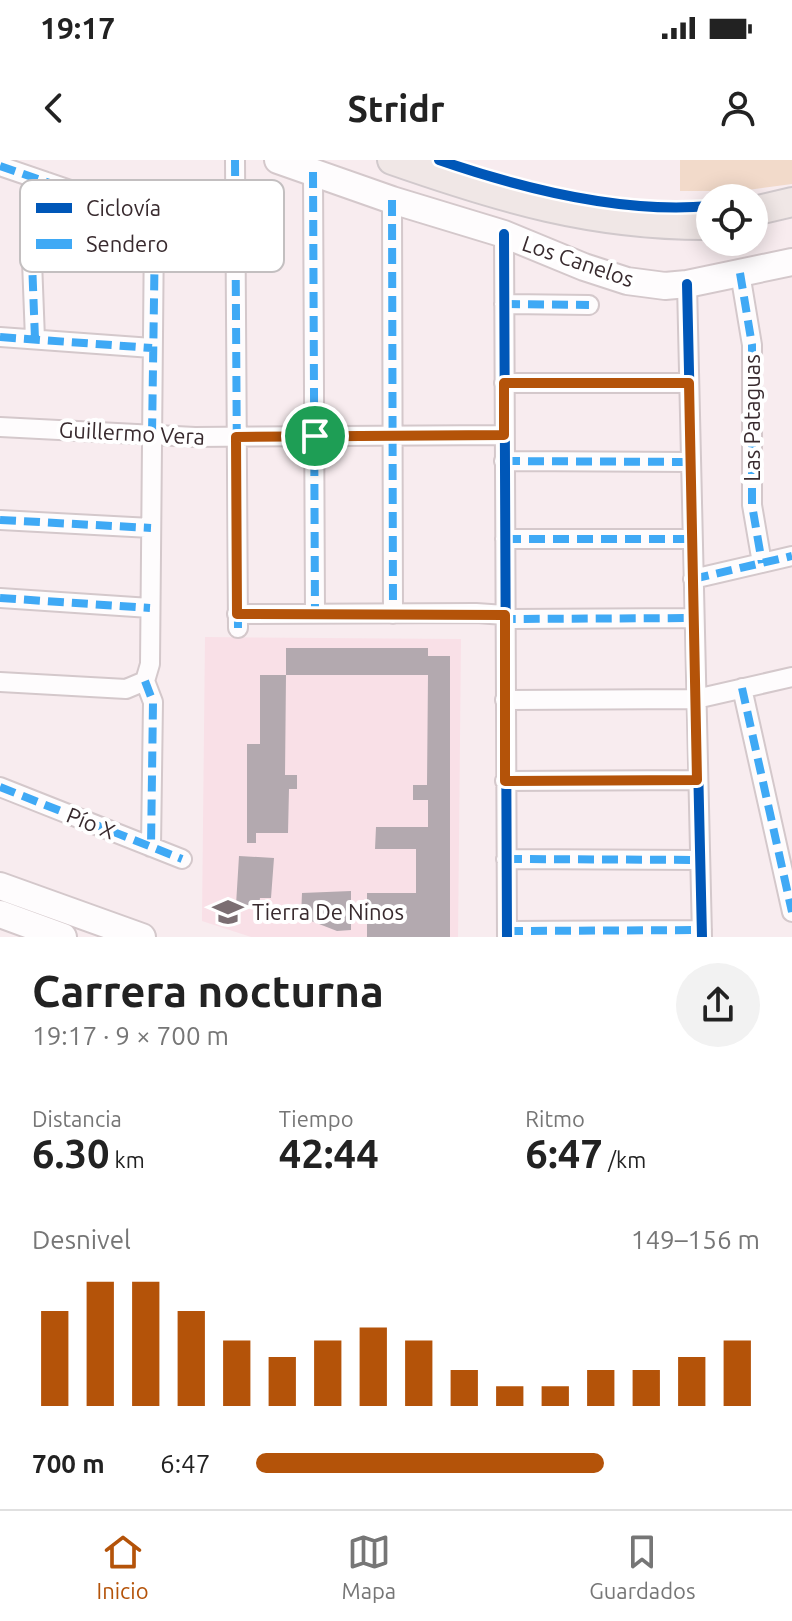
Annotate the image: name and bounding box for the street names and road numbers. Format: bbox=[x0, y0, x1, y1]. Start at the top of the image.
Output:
street label: Los Canelos bbox=[519, 230, 637, 291]
street label: Las Pataguas bbox=[739, 354, 764, 482]
street label: Guillermo Vera bbox=[58, 416, 206, 449]
street label: Pío X bbox=[63, 802, 119, 843]

